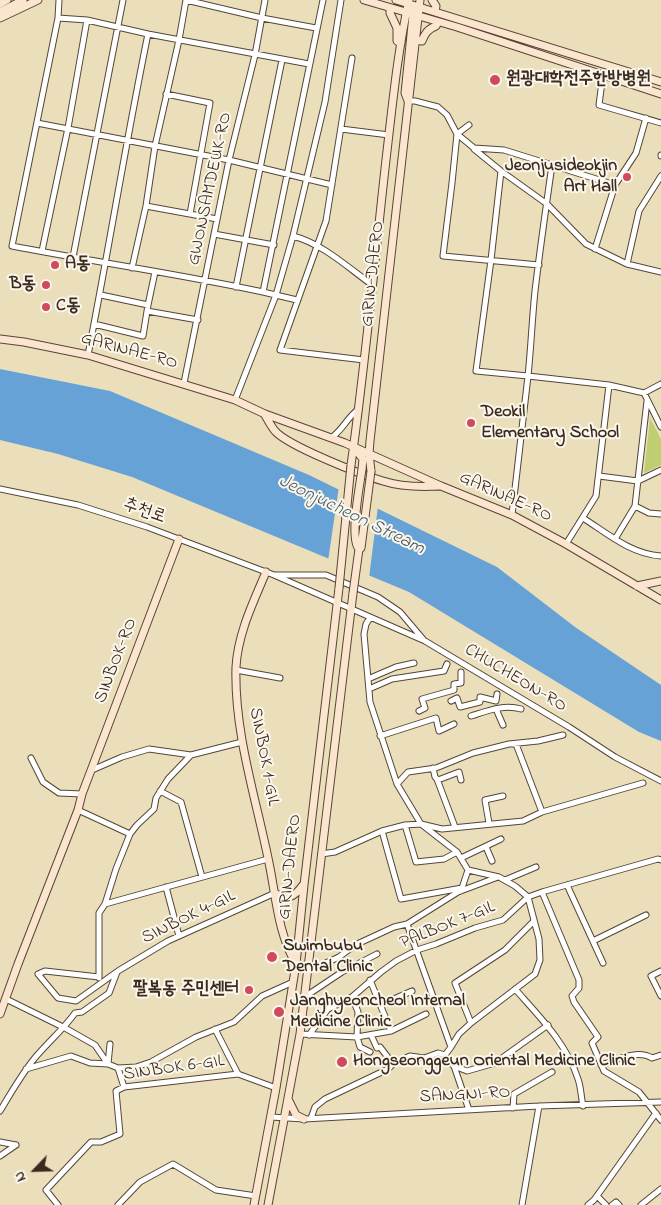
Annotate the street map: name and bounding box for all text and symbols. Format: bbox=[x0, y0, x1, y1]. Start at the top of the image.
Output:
place label: 원광대학전주한방병원 bbox=[506, 69, 651, 91]
marker: 원광대학전주한방병원 bbox=[488, 73, 502, 87]
street label: GWONSAMDEUK-RO bbox=[184, 111, 238, 267]
place label: Jeonjusideokjin Art Hall bbox=[505, 156, 617, 198]
marker: Jeonjusideokjin Art Hall bbox=[621, 171, 633, 183]
street label: GIRIN-DAERO bbox=[358, 220, 390, 328]
place label: A동 bbox=[65, 254, 91, 276]
marker: A동 bbox=[49, 259, 61, 271]
place label: B동 bbox=[9, 274, 36, 296]
marker: B동 bbox=[40, 279, 52, 291]
place label: C동 bbox=[56, 296, 80, 318]
marker: C동 bbox=[40, 301, 52, 313]
street label: GARINAE-RO bbox=[78, 329, 180, 375]
place label: Deokil Elementary School bbox=[481, 402, 619, 444]
marker: Deokil Elementary School bbox=[465, 417, 477, 429]
street label: GARINAE-RO bbox=[455, 468, 555, 528]
water label: Jeonjucheon Stream bbox=[274, 471, 428, 561]
street label: 추천로 bbox=[120, 495, 168, 529]
street label: SINBOK-RO bbox=[91, 615, 143, 707]
street label: CHUCHEON-RO bbox=[460, 640, 570, 718]
street label: SINBOK 1-GIL bbox=[243, 706, 283, 808]
street label: GIRIN-DAERO bbox=[275, 813, 307, 921]
street label: SINBOK 4-GIL bbox=[139, 886, 239, 950]
street label: PALBOK 7-GIL bbox=[397, 897, 499, 955]
place label: Swimbubu Dental Clinic bbox=[283, 936, 373, 979]
marker: Swimbubu Dental Clinic bbox=[265, 950, 279, 964]
place label: 팔복동 주민센터 bbox=[133, 979, 239, 1001]
marker: 팔복동 주민센터 bbox=[243, 984, 255, 996]
place label: Janghyeoncheol Internal Medicine Clinic bbox=[290, 991, 465, 1034]
marker: Janghyeoncheol Internal Medicine Clinic bbox=[272, 1005, 286, 1019]
street label: SINBOK 6-GIL bbox=[122, 1051, 226, 1087]
place label: Hongseonggeun Oriental Medicine Clinic bbox=[353, 1051, 635, 1073]
marker: Hongseonggeun Oriental Medicine Clinic bbox=[335, 1055, 349, 1069]
street label: SANGNI-RO bbox=[419, 1083, 511, 1109]
north arrow bbox=[10, 1145, 60, 1195]
text: N bbox=[9, 1168, 32, 1185]

